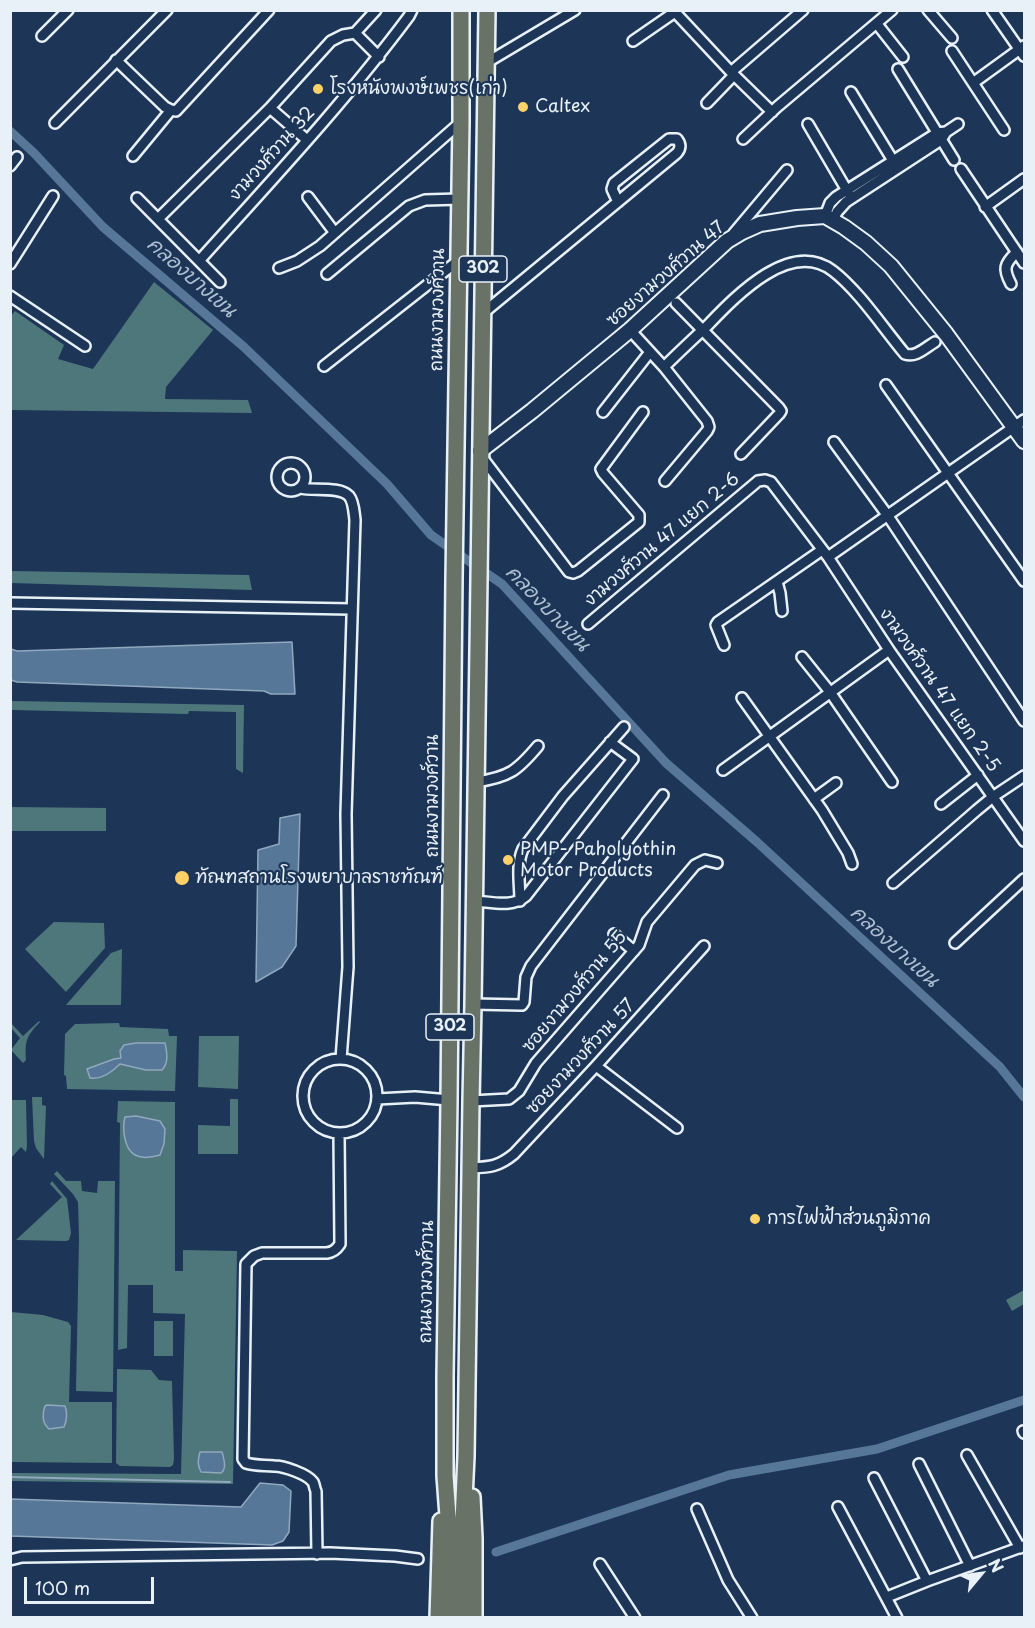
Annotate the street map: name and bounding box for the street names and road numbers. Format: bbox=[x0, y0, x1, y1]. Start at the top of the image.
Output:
street label: งามวงศ์วาน 32 bbox=[224, 102, 320, 206]
street label: ซอยงามวงศ์วาน 47 bbox=[602, 217, 730, 331]
street label: ถนนงามวงศ์วาน bbox=[426, 248, 450, 372]
road number: 302 bbox=[459, 256, 507, 282]
street label: งามวงศ์วาน 47 แยก 2-6 bbox=[580, 468, 744, 612]
street label: งามวงศ์วาน 47 แยก 2-5 bbox=[874, 604, 1004, 776]
street label: ถนนงามวงศ์วาน bbox=[422, 735, 444, 857]
street label: ซอยงามวงศ์วาน 55 bbox=[518, 927, 632, 1057]
street label: ซอยงามวงศ์วาน 57 bbox=[522, 995, 640, 1119]
road number: 302 bbox=[426, 1014, 474, 1040]
street label: ถนนงามวงศ์วาน bbox=[415, 1220, 439, 1344]

